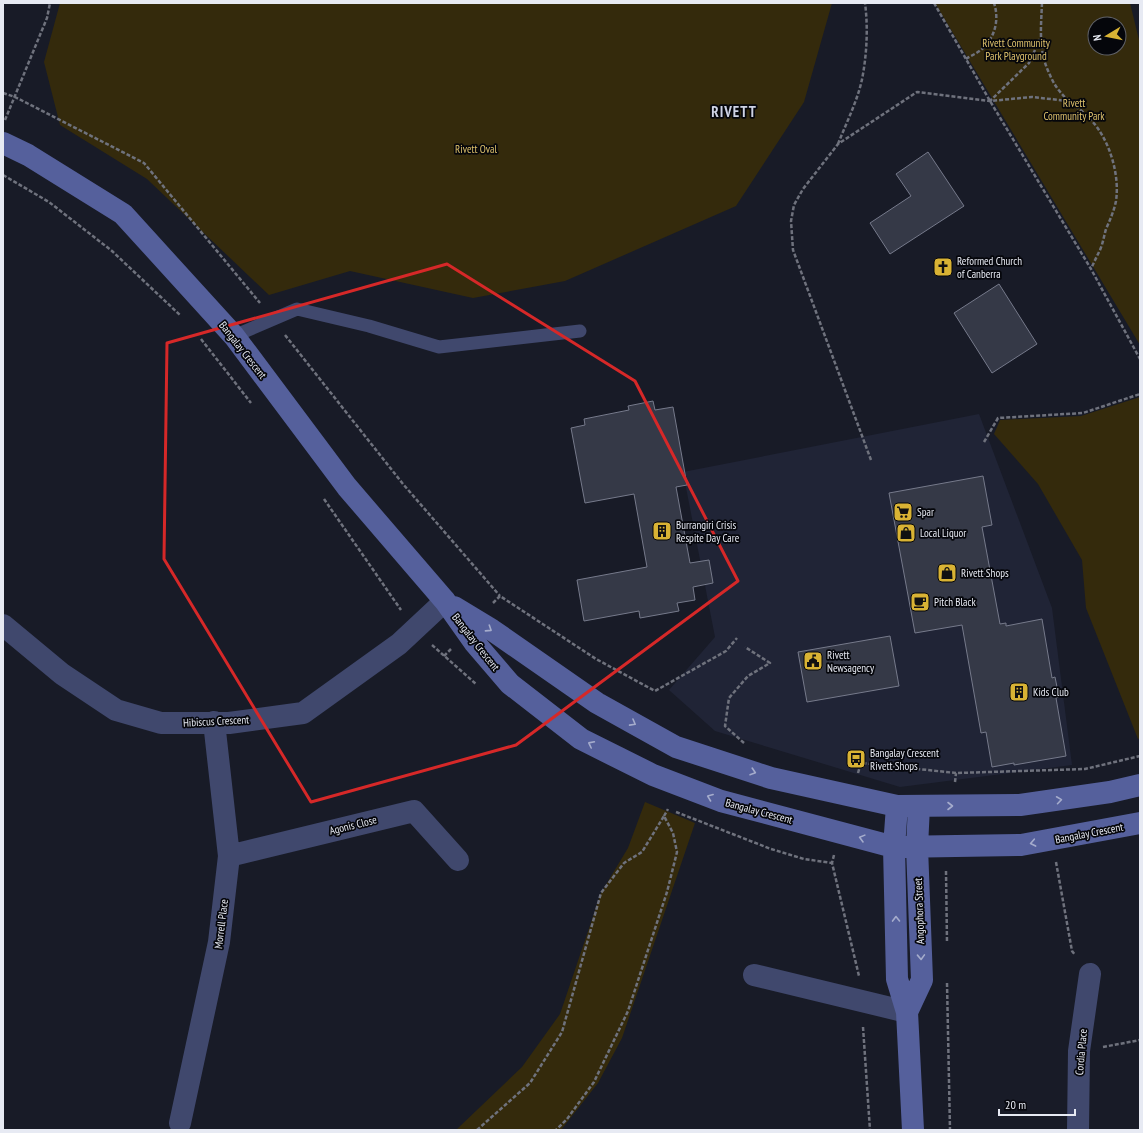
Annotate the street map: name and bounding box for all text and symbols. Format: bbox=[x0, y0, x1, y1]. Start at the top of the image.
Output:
north arrow bbox=[1087, 16, 1127, 56]
text: N bbox=[1090, 34, 1105, 42]
park label: Rivett Community Park Playground bbox=[982, 36, 1051, 63]
park label: Rivett Community Park bbox=[1043, 96, 1105, 123]
district label: RIVETT bbox=[711, 102, 757, 121]
park label: Rivett Oval bbox=[455, 142, 497, 156]
place label: Reformed Church of Canberra bbox=[957, 254, 1022, 281]
church icon: Reformed Church of Canberra bbox=[932, 256, 954, 278]
street label: Bangalay Crescent bbox=[216, 319, 270, 381]
supermarket icon: Spar bbox=[892, 501, 914, 523]
place label: Spar bbox=[917, 505, 934, 519]
place label: Burrangiri Crisis Respite Day Care bbox=[676, 518, 740, 545]
building icon: Burrangiri Crisis Respite Day Care bbox=[651, 520, 673, 542]
shop icon: Local Liquor bbox=[895, 522, 917, 544]
place label: Local Liquor bbox=[920, 526, 966, 540]
shop icon: Rivett Shops bbox=[936, 562, 958, 584]
place label: Rivett Shops bbox=[961, 566, 1009, 580]
cafe icon: Pitch Black bbox=[909, 591, 931, 613]
place label: Pitch Black bbox=[934, 595, 976, 609]
street label: Bangalay Crescent bbox=[449, 611, 503, 673]
one-way arrow bbox=[485, 624, 492, 631]
place label: Rivett Newsagency bbox=[827, 648, 875, 675]
public building icon: Rivett Newsagency bbox=[802, 650, 824, 672]
building icon: Kids Club bbox=[1008, 681, 1030, 703]
place label: Kids Club bbox=[1033, 685, 1069, 699]
street label: Hibiscus Crescent bbox=[183, 712, 249, 730]
one-way arrow bbox=[629, 718, 637, 725]
one-way arrow bbox=[588, 741, 595, 749]
place label: Bangalay Crescent Rivett Shops bbox=[870, 746, 939, 773]
bus stop icon: Bangalay Crescent Rivett Shops bbox=[845, 748, 867, 770]
one-way arrow bbox=[750, 767, 757, 776]
one-way arrow bbox=[706, 793, 713, 801]
street label: Bangalay Crescent bbox=[724, 795, 794, 827]
one-way arrow bbox=[1055, 796, 1062, 805]
one-way arrow bbox=[947, 802, 953, 810]
street label: Agonis Close bbox=[328, 812, 379, 838]
street label: Bangalay Crescent bbox=[1054, 820, 1124, 846]
one-way arrow bbox=[859, 834, 866, 843]
one-way arrow bbox=[1030, 839, 1036, 847]
street label: Angophora Street bbox=[911, 878, 927, 944]
street label: Morrell Place bbox=[211, 898, 231, 950]
one-way arrow bbox=[892, 916, 900, 922]
one-way arrow bbox=[917, 954, 925, 960]
street label: Cordia Place bbox=[1072, 1028, 1090, 1076]
scale bar bbox=[999, 1091, 1075, 1117]
text: 20 m bbox=[1005, 1097, 1026, 1112]

